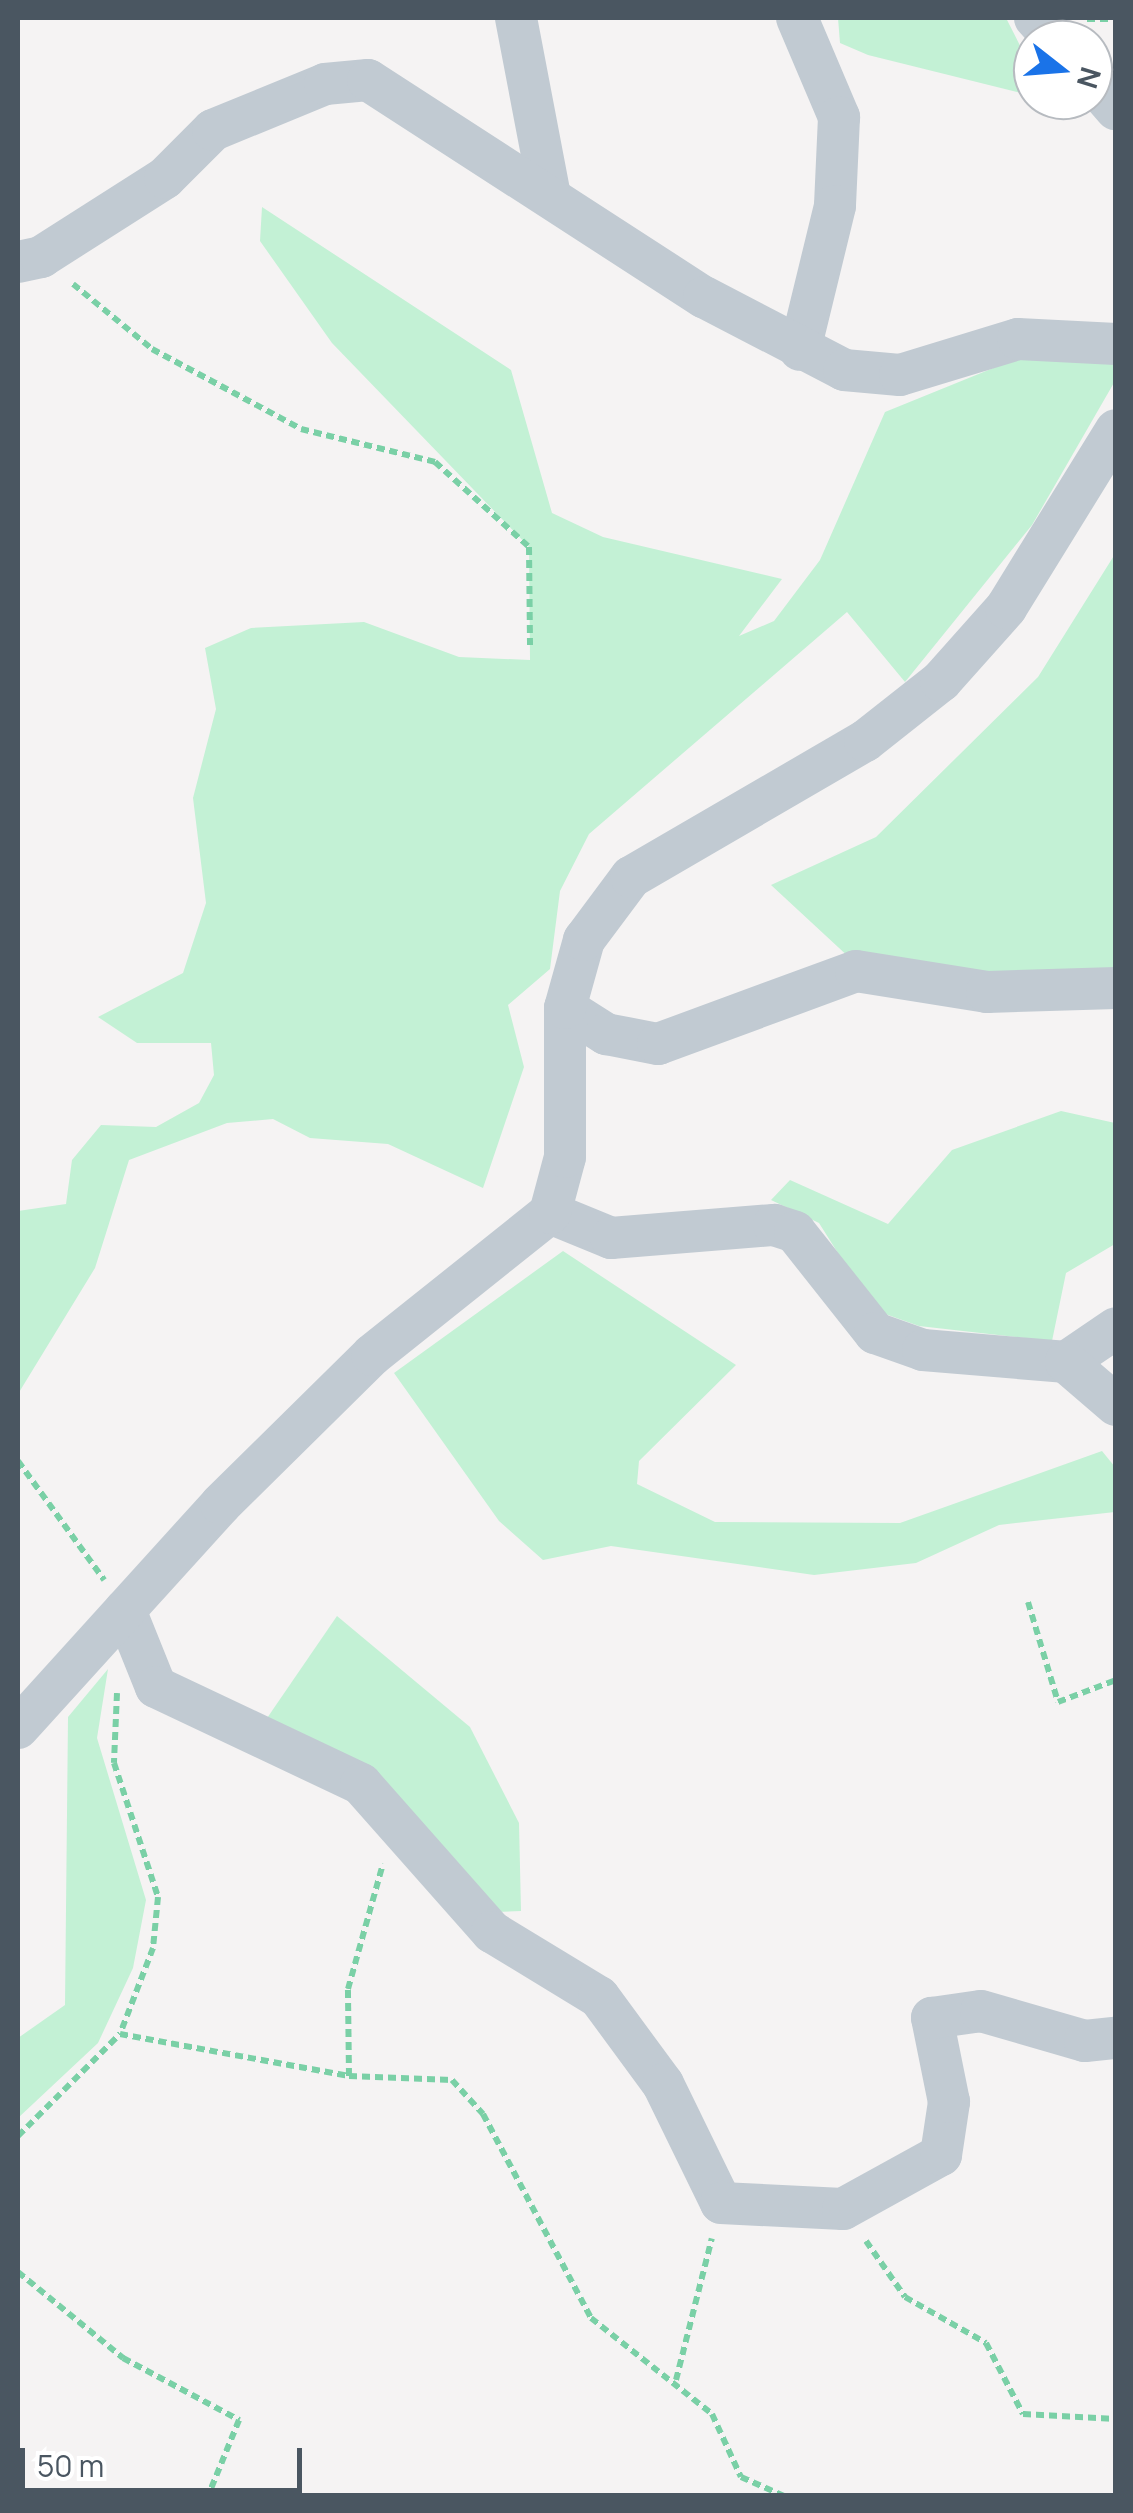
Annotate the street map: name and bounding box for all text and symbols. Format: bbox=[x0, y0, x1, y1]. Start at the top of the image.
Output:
north arrow bbox=[1013, 20, 1113, 120]
text: N bbox=[1069, 63, 1111, 93]
scale bar bbox=[25, 2428, 308, 2490]
text: 50 m bbox=[37, 2445, 104, 2486]

